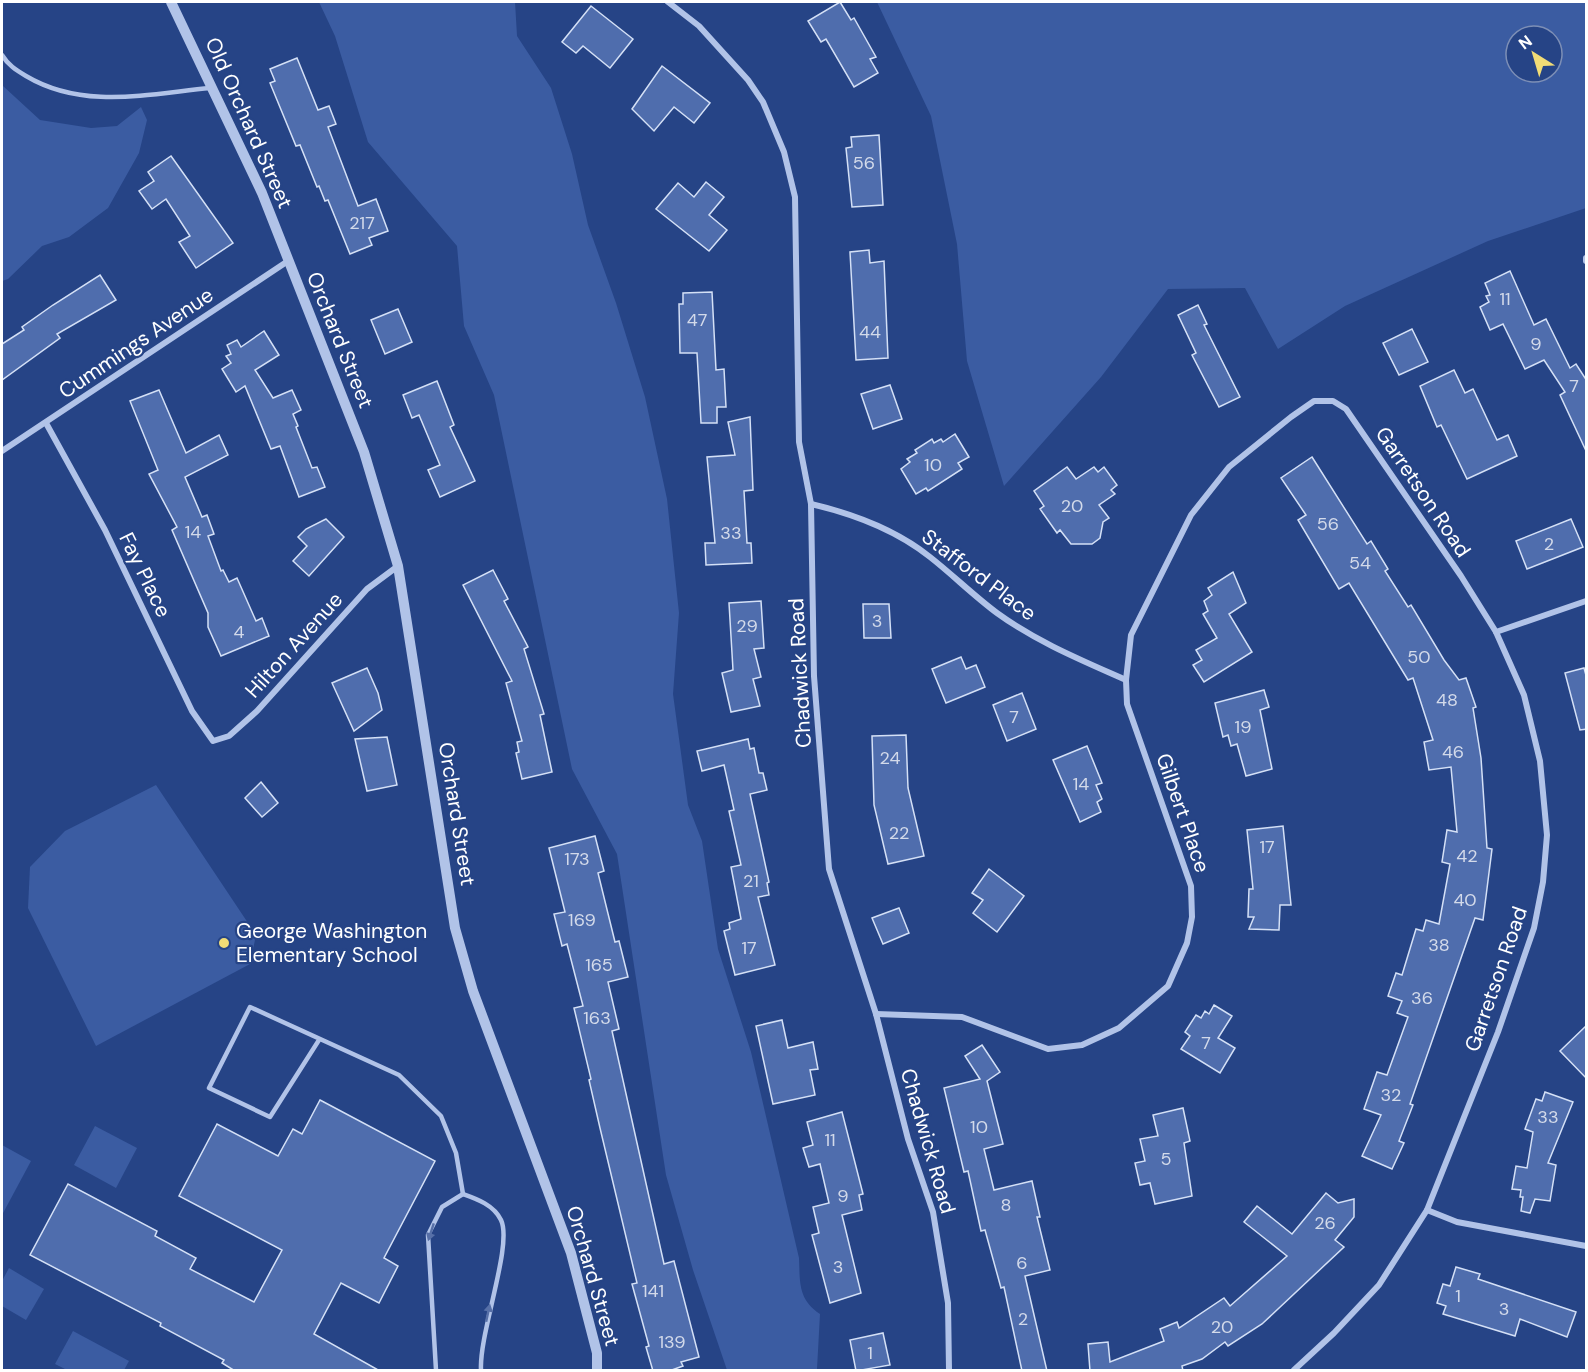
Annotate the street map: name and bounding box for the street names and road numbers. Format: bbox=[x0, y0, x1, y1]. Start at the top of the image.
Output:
street label: Old Orchard Street bbox=[199, 33, 299, 213]
street label: Orchard Street bbox=[300, 268, 380, 412]
street label: Cummings Avenue bbox=[53, 281, 219, 405]
street label: Garretson Road bbox=[1369, 421, 1477, 563]
street label: Stafford Place bbox=[916, 523, 1042, 627]
street label: Fay Place bbox=[112, 528, 178, 622]
street label: Hilton Avenue bbox=[239, 586, 349, 704]
street label: Chadwick Road bbox=[782, 597, 818, 749]
street label: Orchard Street bbox=[432, 740, 482, 888]
street label: Gilbert Place bbox=[1149, 750, 1217, 876]
street label: Garretson Road bbox=[1458, 903, 1534, 1055]
street label: Chadwick Road bbox=[894, 1065, 962, 1217]
street label: Orchard Street bbox=[560, 1203, 626, 1349]

